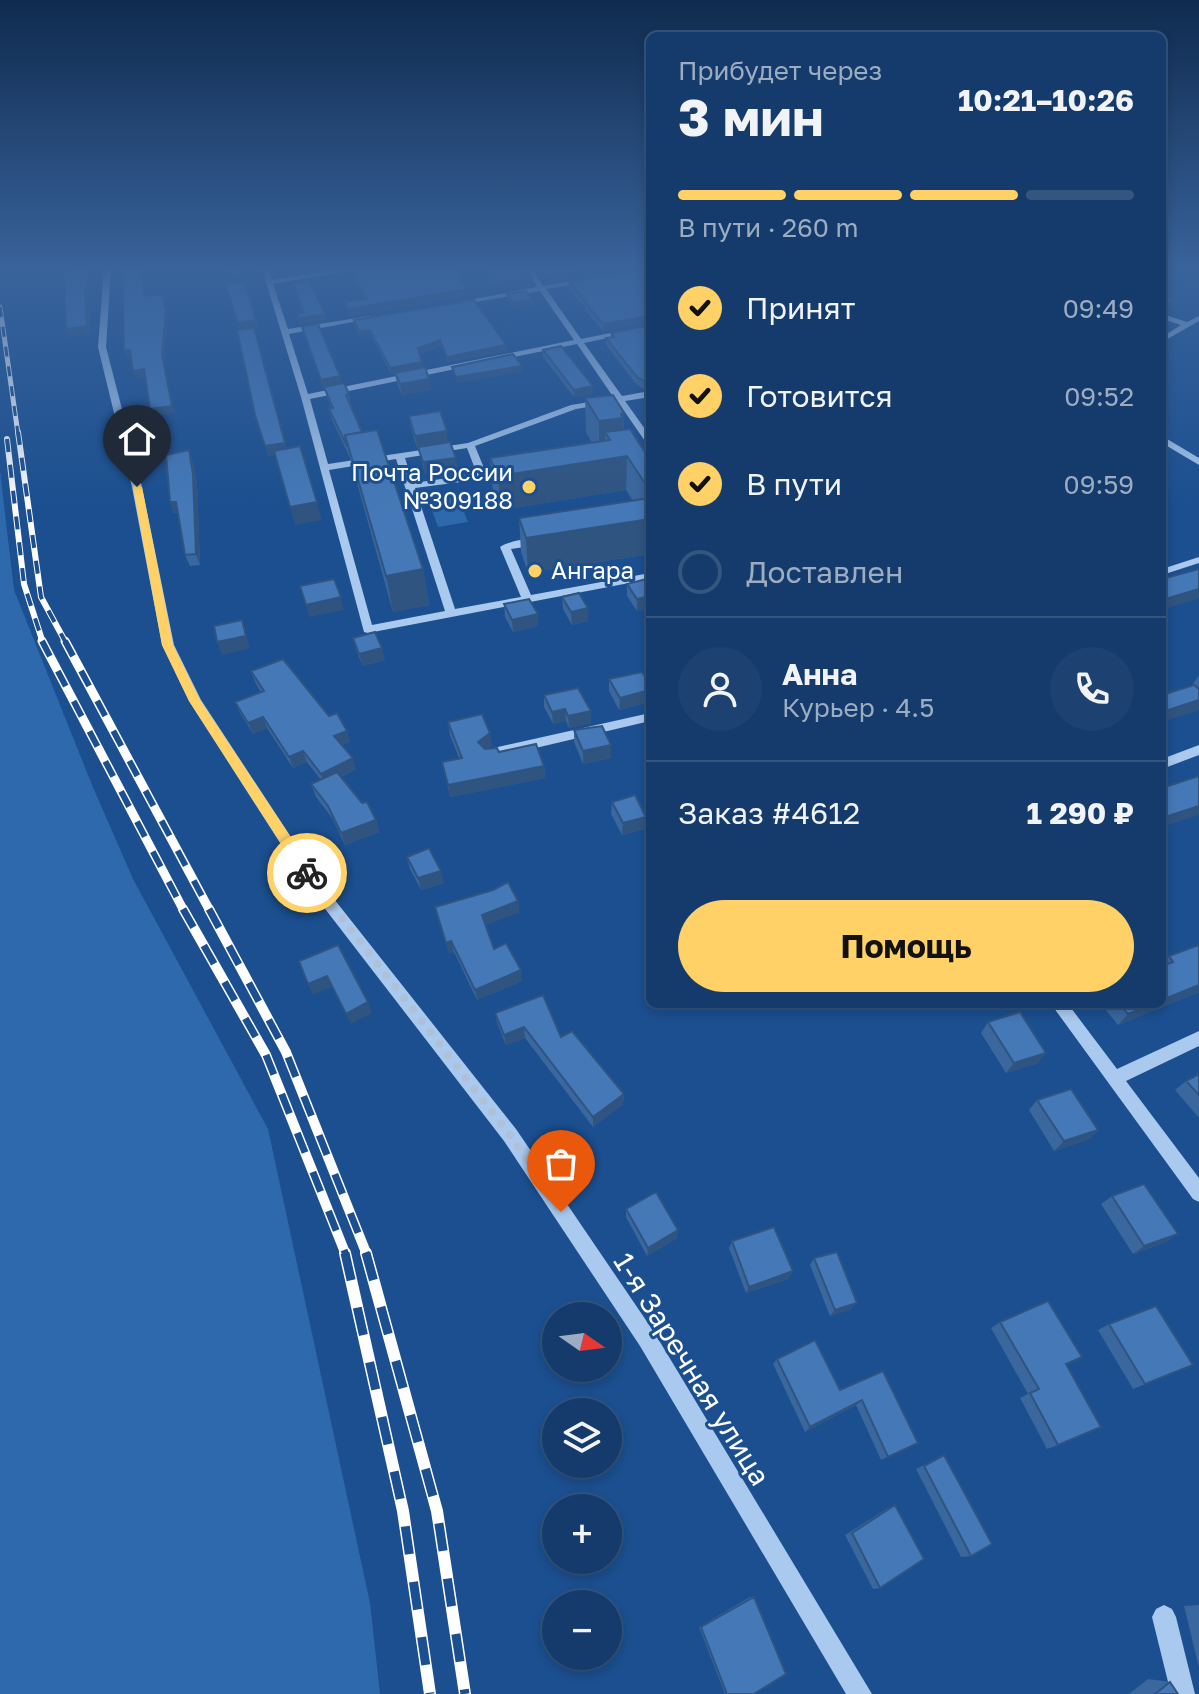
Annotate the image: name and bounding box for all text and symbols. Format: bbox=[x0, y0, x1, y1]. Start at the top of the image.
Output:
text: Прибудет через bbox=[678, 55, 882, 86]
text: 10:21–10:26 bbox=[958, 82, 1134, 118]
text: 3 мин bbox=[678, 85, 824, 147]
text: В пути · 260 m bbox=[678, 212, 858, 243]
icon: check bbox=[678, 286, 722, 330]
text: Принят bbox=[746, 290, 855, 326]
text: 09:49 bbox=[1063, 293, 1134, 324]
icon: check bbox=[678, 374, 722, 418]
text: Готовится bbox=[746, 378, 893, 414]
text: 09:52 bbox=[1064, 381, 1134, 412]
pin bbox=[103, 405, 171, 487]
icon: home bbox=[115, 417, 159, 461]
place label: Почта России №309188 bbox=[351, 457, 513, 514]
icon: check bbox=[678, 462, 722, 506]
text: В пути bbox=[746, 466, 842, 502]
text: 09:59 bbox=[1064, 469, 1134, 500]
marker: Почта России №309188 bbox=[520, 478, 538, 496]
text: Доставлен bbox=[746, 554, 903, 590]
place label: Ангара bbox=[551, 555, 634, 584]
marker: Ангара bbox=[526, 562, 544, 580]
button: person bbox=[678, 647, 762, 731]
button: phone bbox=[1050, 647, 1134, 731]
text: Анна bbox=[782, 656, 857, 692]
text: Курьер · 4.5 bbox=[782, 692, 934, 723]
text: Заказ #4612 bbox=[678, 795, 860, 831]
text: 1 290 ₽ bbox=[1026, 795, 1134, 831]
courier bbox=[267, 833, 347, 913]
icon: bike bbox=[285, 851, 329, 895]
button: Помощь bbox=[678, 900, 1134, 992]
pin bbox=[527, 1130, 595, 1212]
icon: bag bbox=[539, 1142, 583, 1186]
street label: 1-я Заречная улица bbox=[607, 1246, 777, 1491]
north arrow bbox=[542, 1302, 622, 1382]
map controls bbox=[542, 1302, 622, 1670]
button: layers bbox=[542, 1398, 622, 1478]
button: + bbox=[542, 1494, 622, 1574]
button: − bbox=[542, 1590, 622, 1670]

